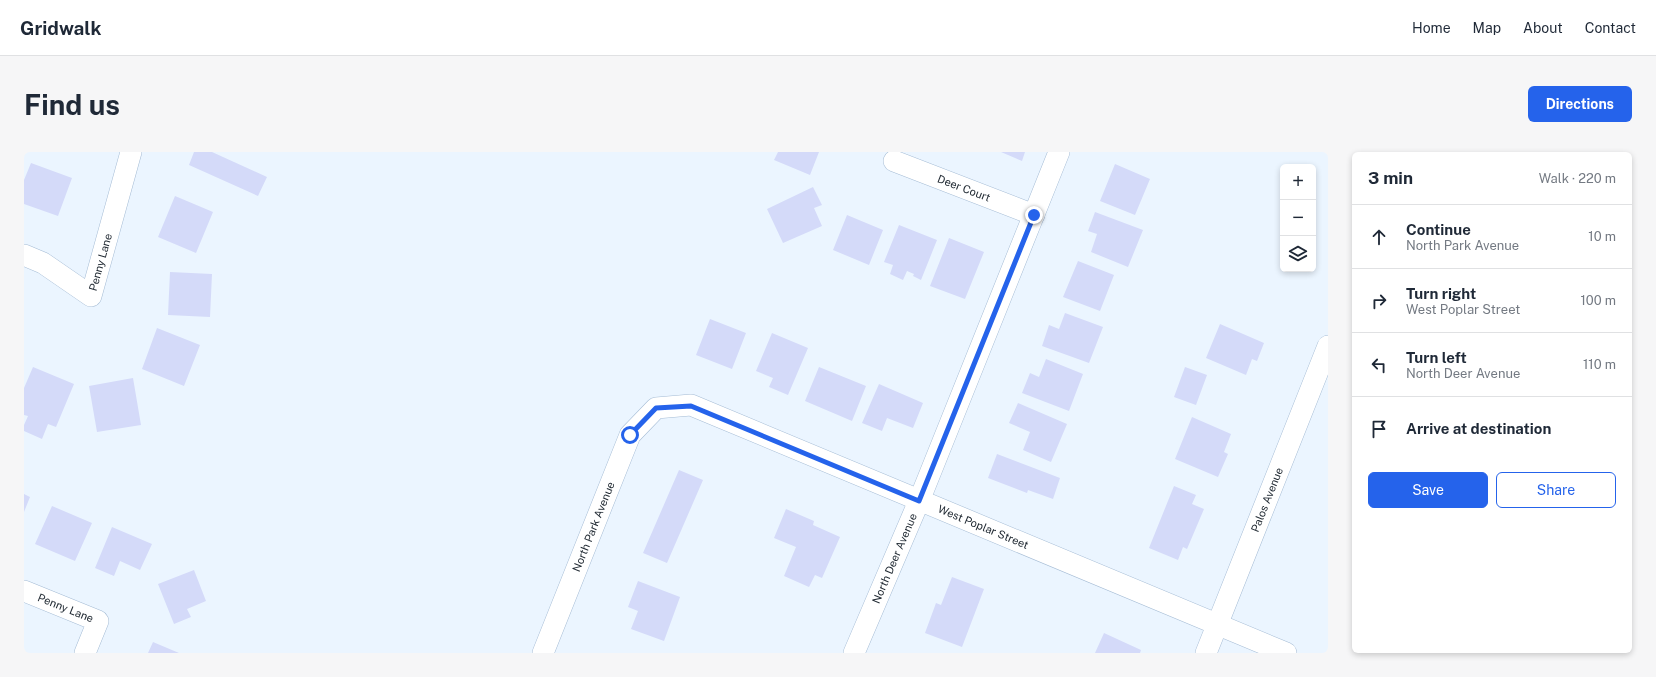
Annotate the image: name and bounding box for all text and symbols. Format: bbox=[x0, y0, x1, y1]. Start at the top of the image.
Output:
text: Gridwalk bbox=[20, 17, 101, 39]
text: Home bbox=[1412, 20, 1451, 36]
text: Map bbox=[1473, 20, 1501, 36]
text: About bbox=[1523, 20, 1563, 36]
text: Contact bbox=[1585, 20, 1636, 36]
button: Directions bbox=[1528, 86, 1632, 122]
text: Find us bbox=[24, 88, 120, 121]
map controls bbox=[1280, 164, 1316, 272]
button: + bbox=[1280, 164, 1316, 200]
text: 3 min bbox=[1368, 168, 1413, 188]
text: Walk · 220 m bbox=[1539, 171, 1616, 186]
street label: Deer Court bbox=[936, 172, 992, 204]
button: − bbox=[1280, 200, 1316, 236]
route end bbox=[1025, 206, 1043, 224]
text: Continue bbox=[1406, 221, 1471, 238]
icon: ahead bbox=[1368, 226, 1390, 248]
text: 10 m bbox=[1588, 229, 1616, 244]
street label: Penny Lane bbox=[87, 232, 114, 292]
button: layers bbox=[1280, 236, 1316, 272]
text: North Park Avenue bbox=[1406, 238, 1519, 253]
text: Turn right bbox=[1406, 285, 1476, 302]
icon: right bbox=[1368, 290, 1390, 312]
text: 100 m bbox=[1580, 293, 1616, 308]
text: West Poplar Street bbox=[1406, 302, 1520, 317]
text: Turn left bbox=[1406, 349, 1467, 366]
icon: left bbox=[1368, 354, 1390, 376]
text: 110 m bbox=[1583, 357, 1616, 372]
text: North Deer Avenue bbox=[1406, 366, 1520, 381]
icon: arrive bbox=[1368, 418, 1390, 440]
text: Arrive at destination bbox=[1406, 420, 1551, 437]
route start bbox=[621, 426, 639, 444]
street label: Palos Avenue bbox=[1249, 466, 1285, 534]
button: Save bbox=[1368, 472, 1488, 508]
button: Share bbox=[1496, 472, 1616, 508]
street label: North Park Avenue bbox=[570, 480, 617, 573]
street label: West Poplar Street bbox=[936, 503, 1030, 551]
street label: North Deer Avenue bbox=[870, 511, 919, 605]
street label: Penny Lane bbox=[36, 591, 95, 625]

